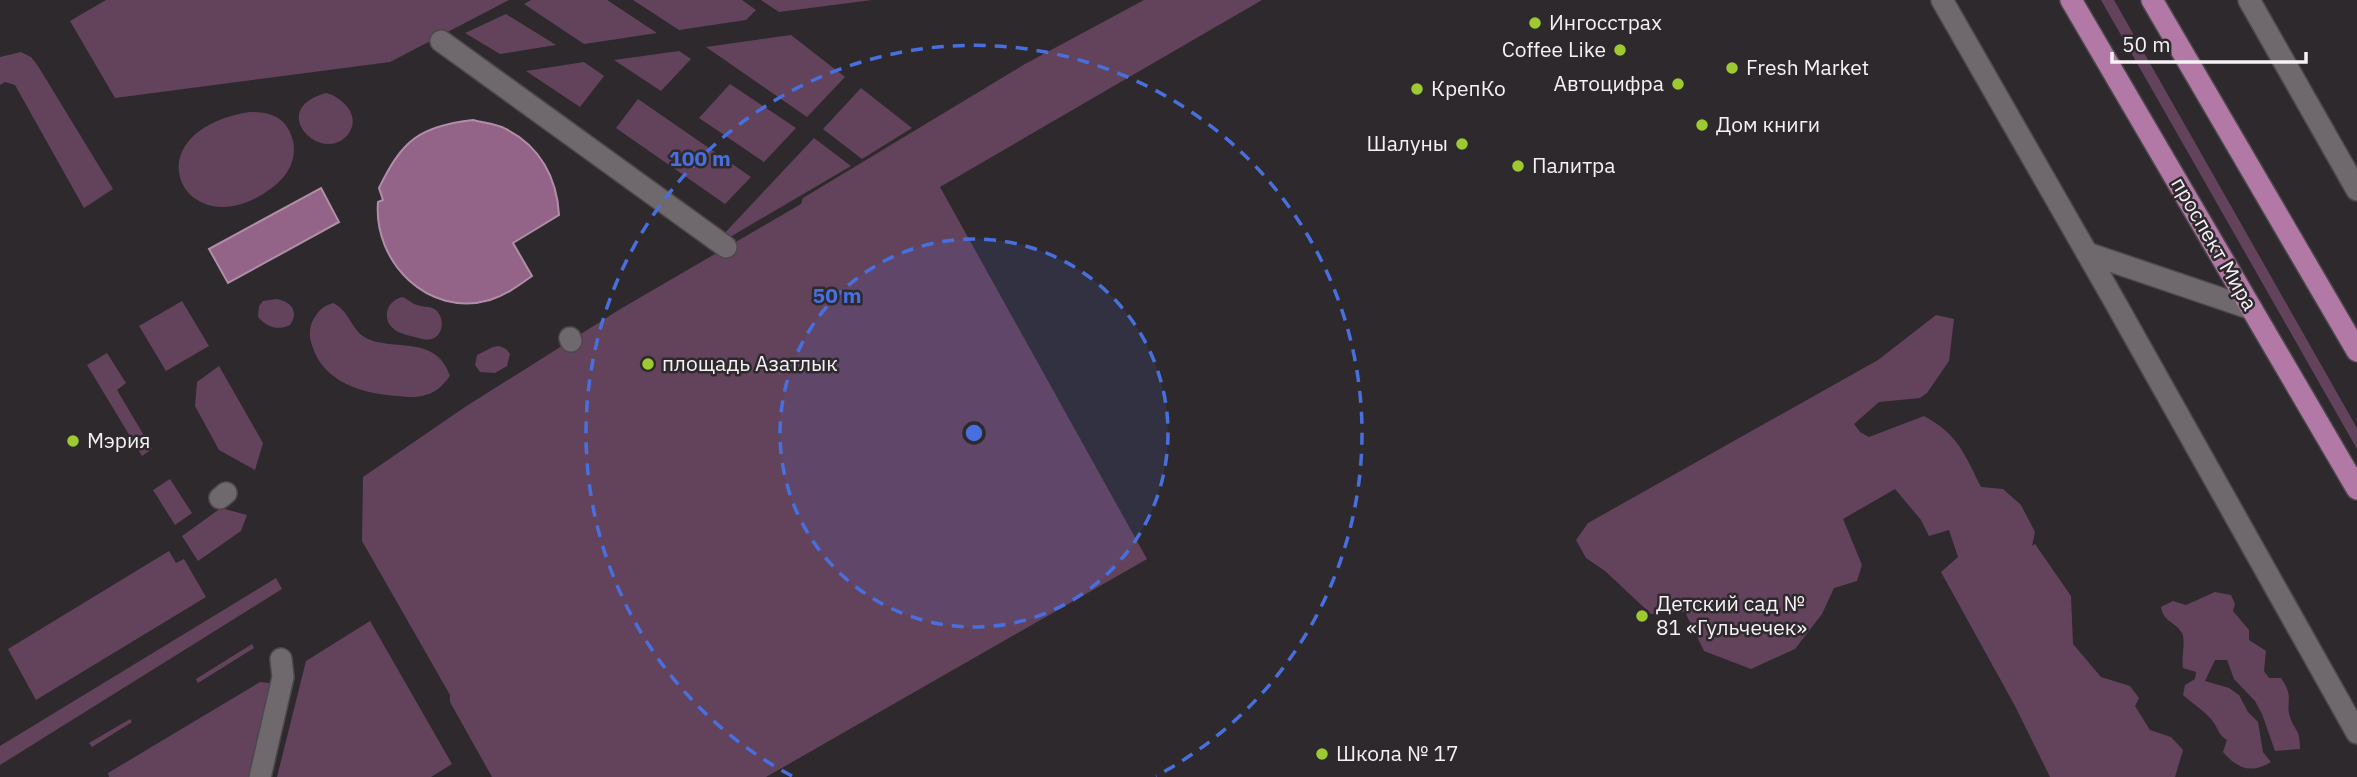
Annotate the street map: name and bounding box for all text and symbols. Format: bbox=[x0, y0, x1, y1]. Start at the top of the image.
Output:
place label: Ингосстрах bbox=[1549, 8, 1662, 36]
marker: Ингосстрах bbox=[1527, 15, 1543, 31]
scale bar bbox=[2112, 21, 2306, 65]
text: 50 m bbox=[2122, 30, 2171, 58]
place label: Coffee Like bbox=[1502, 35, 1606, 63]
marker: Coffee Like bbox=[1612, 42, 1628, 58]
place label: Fresh Market bbox=[1746, 53, 1869, 81]
marker: Fresh Market bbox=[1724, 60, 1740, 76]
place label: Автоцифра bbox=[1554, 69, 1664, 97]
place label: КрепКо bbox=[1431, 74, 1506, 102]
marker: Автоцифра bbox=[1670, 76, 1686, 92]
marker: КрепКо bbox=[1409, 81, 1425, 97]
place label: Дом книги bbox=[1716, 110, 1820, 138]
marker: Дом книги bbox=[1694, 117, 1710, 133]
place label: Шалуны bbox=[1367, 129, 1448, 157]
marker: Шалуны bbox=[1454, 136, 1470, 152]
text: 100 m bbox=[669, 144, 731, 172]
place label: Палитра bbox=[1532, 151, 1616, 179]
marker: Палитра bbox=[1510, 158, 1526, 174]
street label: проспект Мира bbox=[2165, 172, 2264, 315]
text: 50 m bbox=[813, 281, 861, 309]
place label: площадь Азатлык bbox=[662, 349, 838, 377]
marker: площадь Азатлык bbox=[640, 356, 656, 372]
centre of rings bbox=[962, 421, 986, 445]
place label: Мэрия bbox=[87, 426, 151, 454]
marker: Мэрия bbox=[65, 433, 81, 449]
place label: Детский сад № 81 «Гульчечек» bbox=[1656, 589, 1807, 641]
marker: Детский сад № 81 «Гульчечек» bbox=[1634, 608, 1650, 624]
place label: Школа № 17 bbox=[1336, 739, 1459, 767]
marker: Школа № 17 bbox=[1314, 746, 1330, 762]

